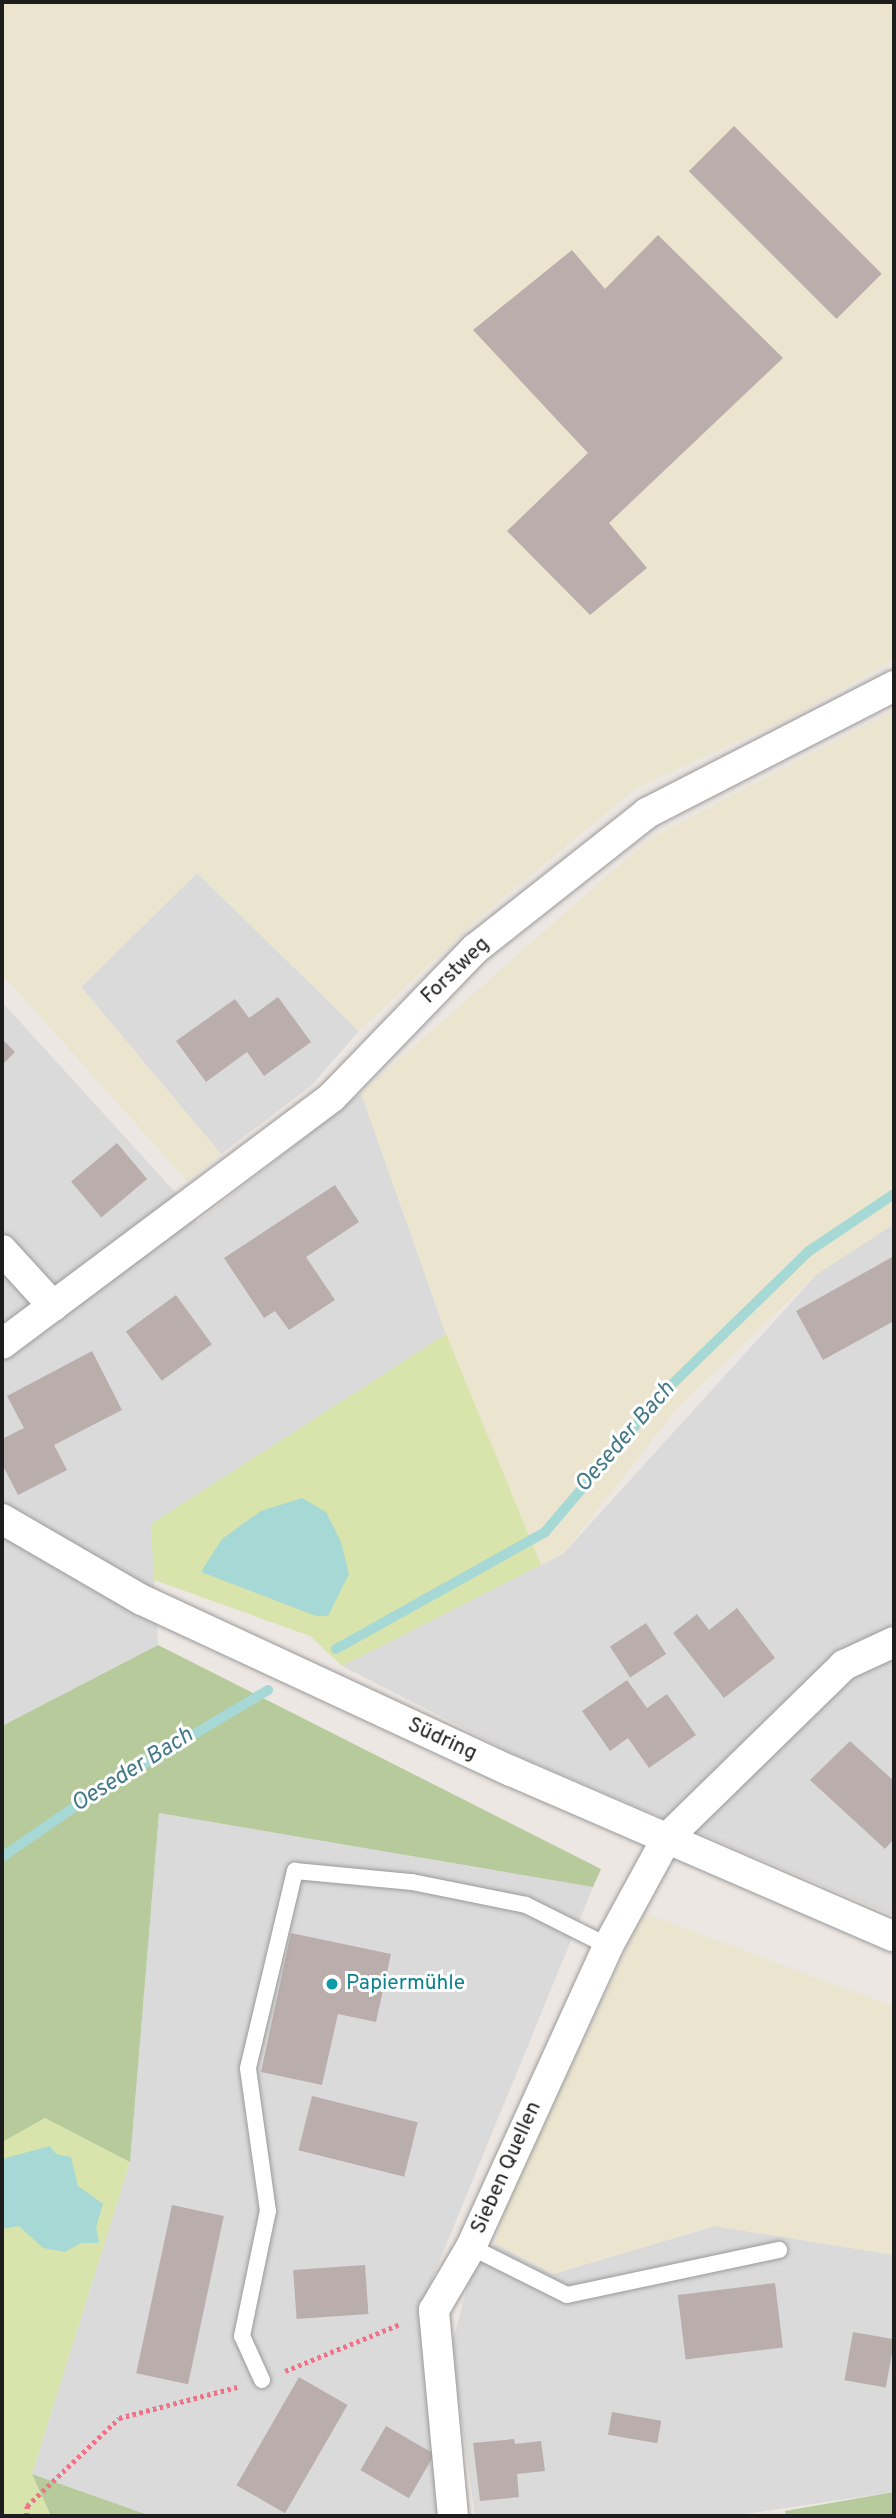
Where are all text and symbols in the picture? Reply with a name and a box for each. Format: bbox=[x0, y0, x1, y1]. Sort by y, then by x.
street label: Forstweg bbox=[417, 932, 495, 1010]
water label: Oeseder Bach bbox=[570, 1377, 682, 1499]
street label: Südring bbox=[403, 1713, 481, 1767]
water label: Oeseder Bach bbox=[67, 1723, 199, 1819]
place label: Papiermühle bbox=[346, 1971, 465, 1997]
marker: Papiermühle bbox=[324, 1976, 340, 1992]
street label: Sieben Quellen bbox=[467, 2098, 547, 2238]

